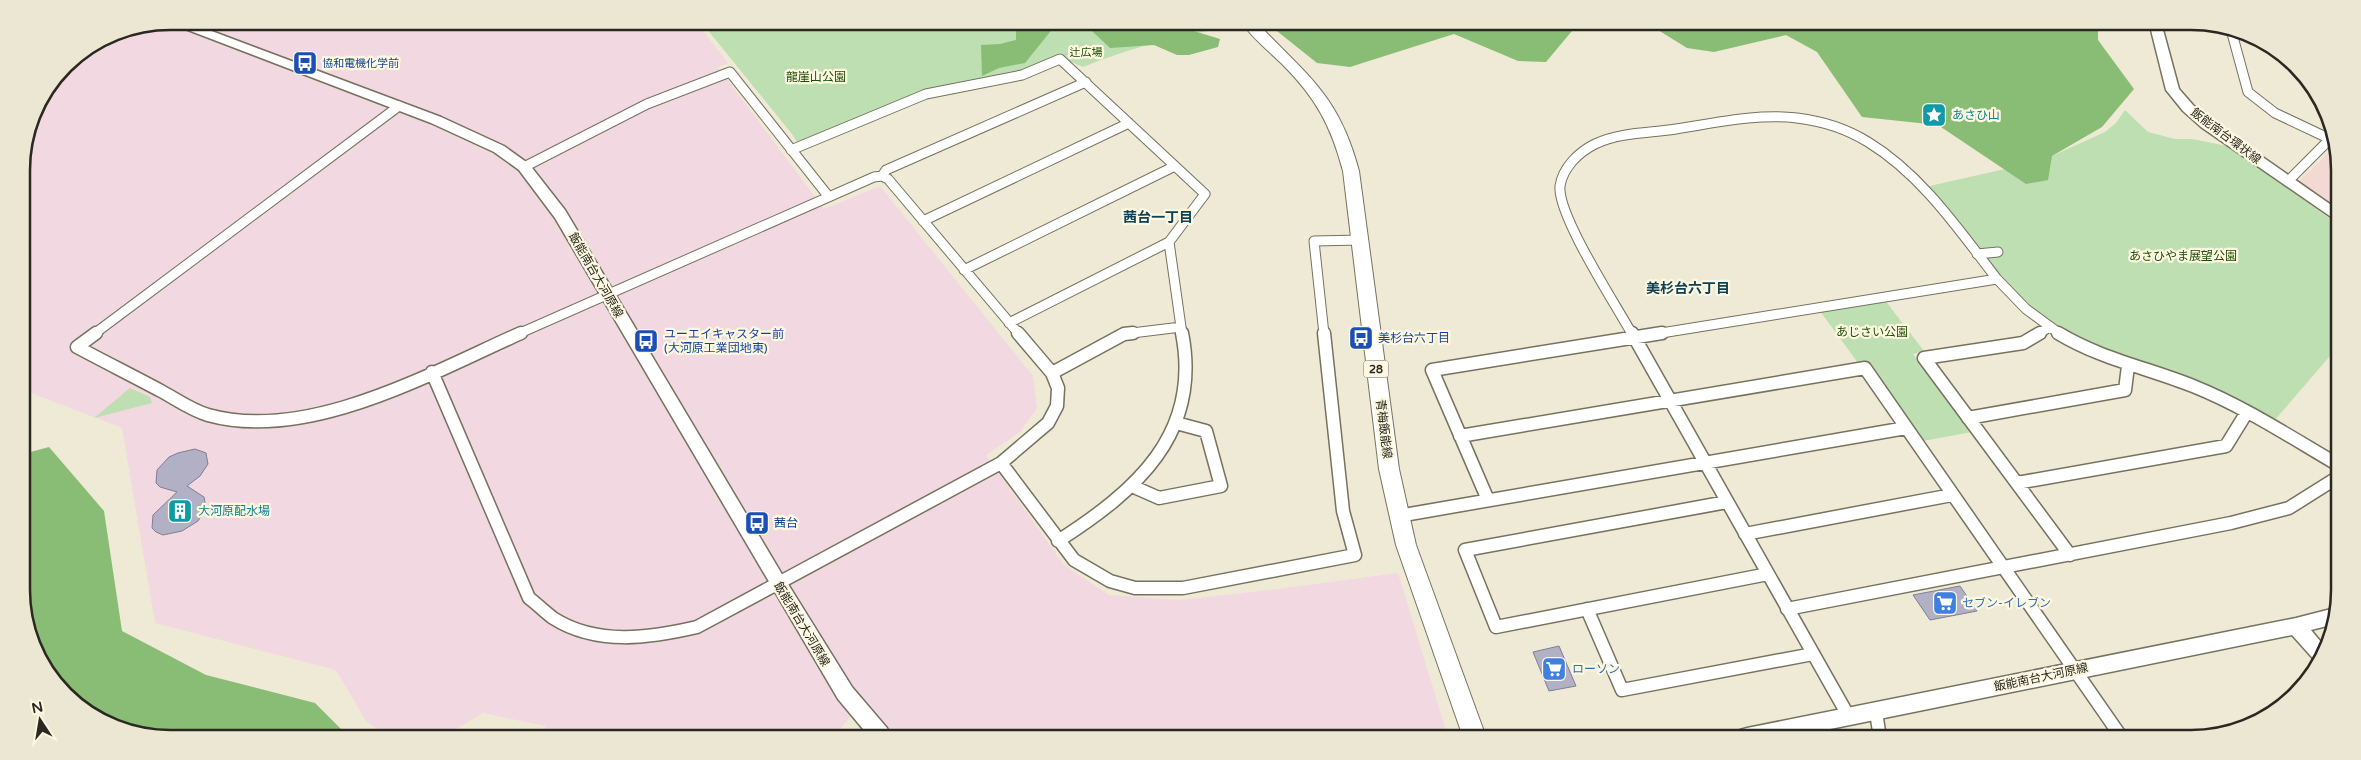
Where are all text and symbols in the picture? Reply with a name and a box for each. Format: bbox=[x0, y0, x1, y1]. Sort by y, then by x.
park label: 辻広場 bbox=[1070, 46, 1103, 59]
bus stop icon: 協和電機化学前 bbox=[292, 50, 318, 76]
place label: 協和電機化学前 bbox=[322, 57, 399, 70]
park label: 龍崖山公園 bbox=[786, 70, 846, 84]
place icon: あさひ山 bbox=[1921, 102, 1947, 128]
street label: 飯能南台環状線 bbox=[2188, 105, 2264, 167]
place label: あさひ山 bbox=[1952, 108, 2000, 122]
district label: 茜台一丁目 bbox=[1123, 209, 1193, 226]
street label: 飯能南台大河原線 bbox=[566, 230, 626, 320]
park label: あさひやま展望公園 bbox=[2129, 249, 2237, 263]
district label: 美杉台六丁目 bbox=[1646, 280, 1730, 297]
bus stop icon: 美杉台六丁目 bbox=[1348, 325, 1374, 351]
park label: あじさい公園 bbox=[1836, 325, 1908, 339]
place label: ユーエイキャスター前 (大河原工業団地東) bbox=[664, 327, 784, 355]
bus stop icon: ユーエイキャスター前 (大河原工業団地東) bbox=[633, 328, 659, 354]
place label: 美杉台六丁目 bbox=[1378, 331, 1450, 345]
road number: 28 bbox=[1364, 360, 1388, 378]
street label: 青梅飯能線 bbox=[1373, 398, 1395, 460]
building icon: 大河原配水場 bbox=[167, 498, 193, 524]
place label: 大河原配水場 bbox=[198, 504, 270, 518]
bus stop icon: 茜台 bbox=[744, 510, 770, 536]
place label: 茜台 bbox=[774, 516, 798, 530]
street label: 飯能南台大河原線 bbox=[771, 579, 833, 669]
supermarket icon: セブン-イレブン bbox=[1932, 590, 1958, 616]
place label: セブン-イレブン bbox=[1962, 596, 2051, 610]
supermarket icon: ローソン bbox=[1541, 656, 1567, 682]
street label: 飯能南台大河原線 bbox=[1993, 660, 2089, 694]
place label: ローソン bbox=[1572, 662, 1620, 676]
north arrow bbox=[15, 695, 65, 745]
text: N bbox=[30, 698, 45, 717]

